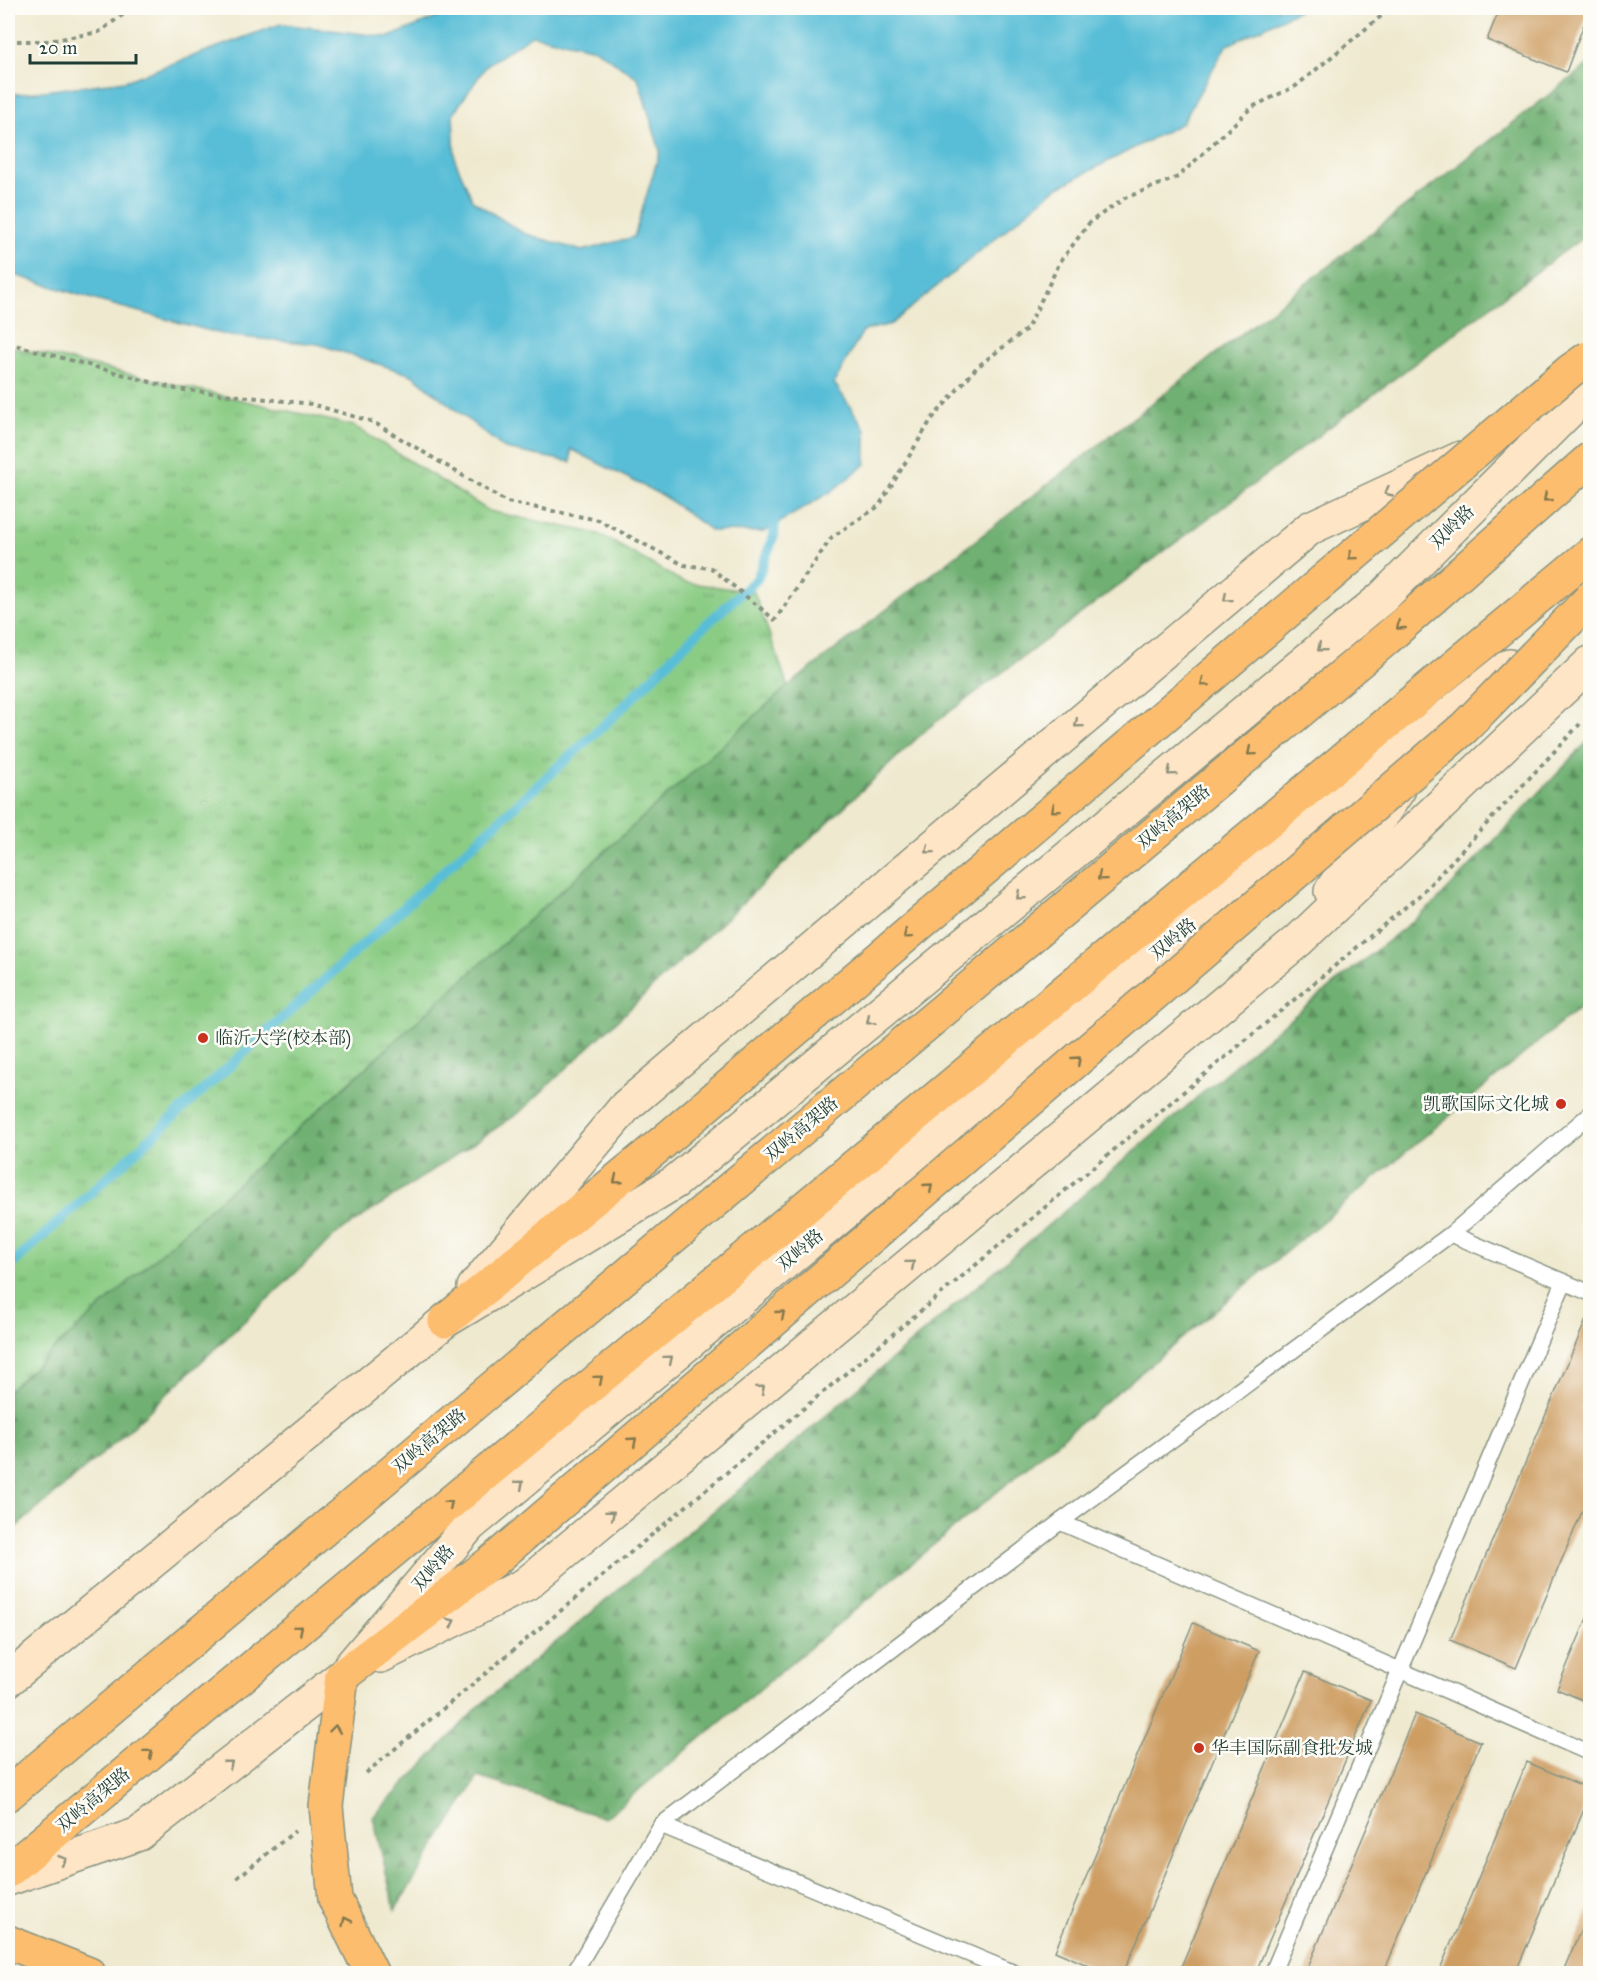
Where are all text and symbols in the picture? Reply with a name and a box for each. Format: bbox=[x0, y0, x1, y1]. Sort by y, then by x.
scale bar bbox=[30, 27, 136, 65]
text: 20 m bbox=[39, 37, 77, 59]
one-way arrow bbox=[1383, 484, 1394, 496]
one-way arrow bbox=[1543, 491, 1553, 502]
street label: 双岭路 bbox=[1425, 500, 1479, 554]
one-way arrow bbox=[1348, 549, 1359, 560]
one-way arrow bbox=[1223, 591, 1234, 602]
one-way arrow bbox=[1396, 619, 1407, 630]
one-way arrow bbox=[1317, 641, 1328, 652]
one-way arrow bbox=[1200, 675, 1211, 686]
one-way arrow bbox=[1074, 717, 1085, 728]
one-way arrow bbox=[1247, 745, 1258, 756]
one-way arrow bbox=[1167, 765, 1178, 776]
street label: 双岭高架路 bbox=[1131, 780, 1215, 854]
one-way arrow bbox=[1051, 802, 1062, 813]
one-way arrow bbox=[925, 843, 936, 854]
one-way arrow bbox=[1097, 870, 1108, 881]
one-way arrow bbox=[1016, 889, 1027, 900]
street label: 双岭路 bbox=[1145, 913, 1201, 965]
one-way arrow bbox=[903, 928, 914, 939]
one-way arrow bbox=[866, 1013, 877, 1024]
place label: 临沂大学(校本部) bbox=[215, 1027, 351, 1050]
marker: 临沂大学(校本部) bbox=[196, 1031, 210, 1045]
one-way arrow bbox=[1070, 1056, 1081, 1067]
street label: 双岭高架路 bbox=[759, 1092, 843, 1166]
place label: 凯歌国际文化城 bbox=[1423, 1093, 1549, 1115]
marker: 凯歌国际文化城 bbox=[1554, 1097, 1568, 1111]
one-way arrow bbox=[613, 1173, 624, 1184]
one-way arrow bbox=[922, 1183, 933, 1194]
street label: 双岭路 bbox=[772, 1224, 828, 1276]
one-way arrow bbox=[904, 1260, 915, 1271]
one-way arrow bbox=[774, 1310, 785, 1321]
one-way arrow bbox=[662, 1355, 673, 1366]
one-way arrow bbox=[592, 1376, 603, 1387]
one-way arrow bbox=[754, 1385, 765, 1396]
street label: 双岭高架路 bbox=[387, 1404, 471, 1478]
one-way arrow bbox=[626, 1437, 637, 1448]
one-way arrow bbox=[513, 1480, 524, 1491]
one-way arrow bbox=[442, 1500, 453, 1511]
one-way arrow bbox=[604, 1510, 615, 1521]
street label: 双岭路 bbox=[407, 1540, 459, 1596]
one-way arrow bbox=[444, 1617, 455, 1629]
one-way arrow bbox=[292, 1625, 303, 1636]
one-way arrow bbox=[328, 1725, 341, 1734]
place label: 华丰国际副食批发城 bbox=[1211, 1737, 1373, 1759]
marker: 华丰国际副食批发城 bbox=[1192, 1741, 1206, 1755]
one-way arrow bbox=[142, 1750, 153, 1761]
one-way arrow bbox=[223, 1760, 234, 1771]
street label: 双岭高架路 bbox=[51, 1763, 135, 1837]
one-way arrow bbox=[57, 1855, 68, 1867]
one-way arrow bbox=[342, 1917, 353, 1927]

